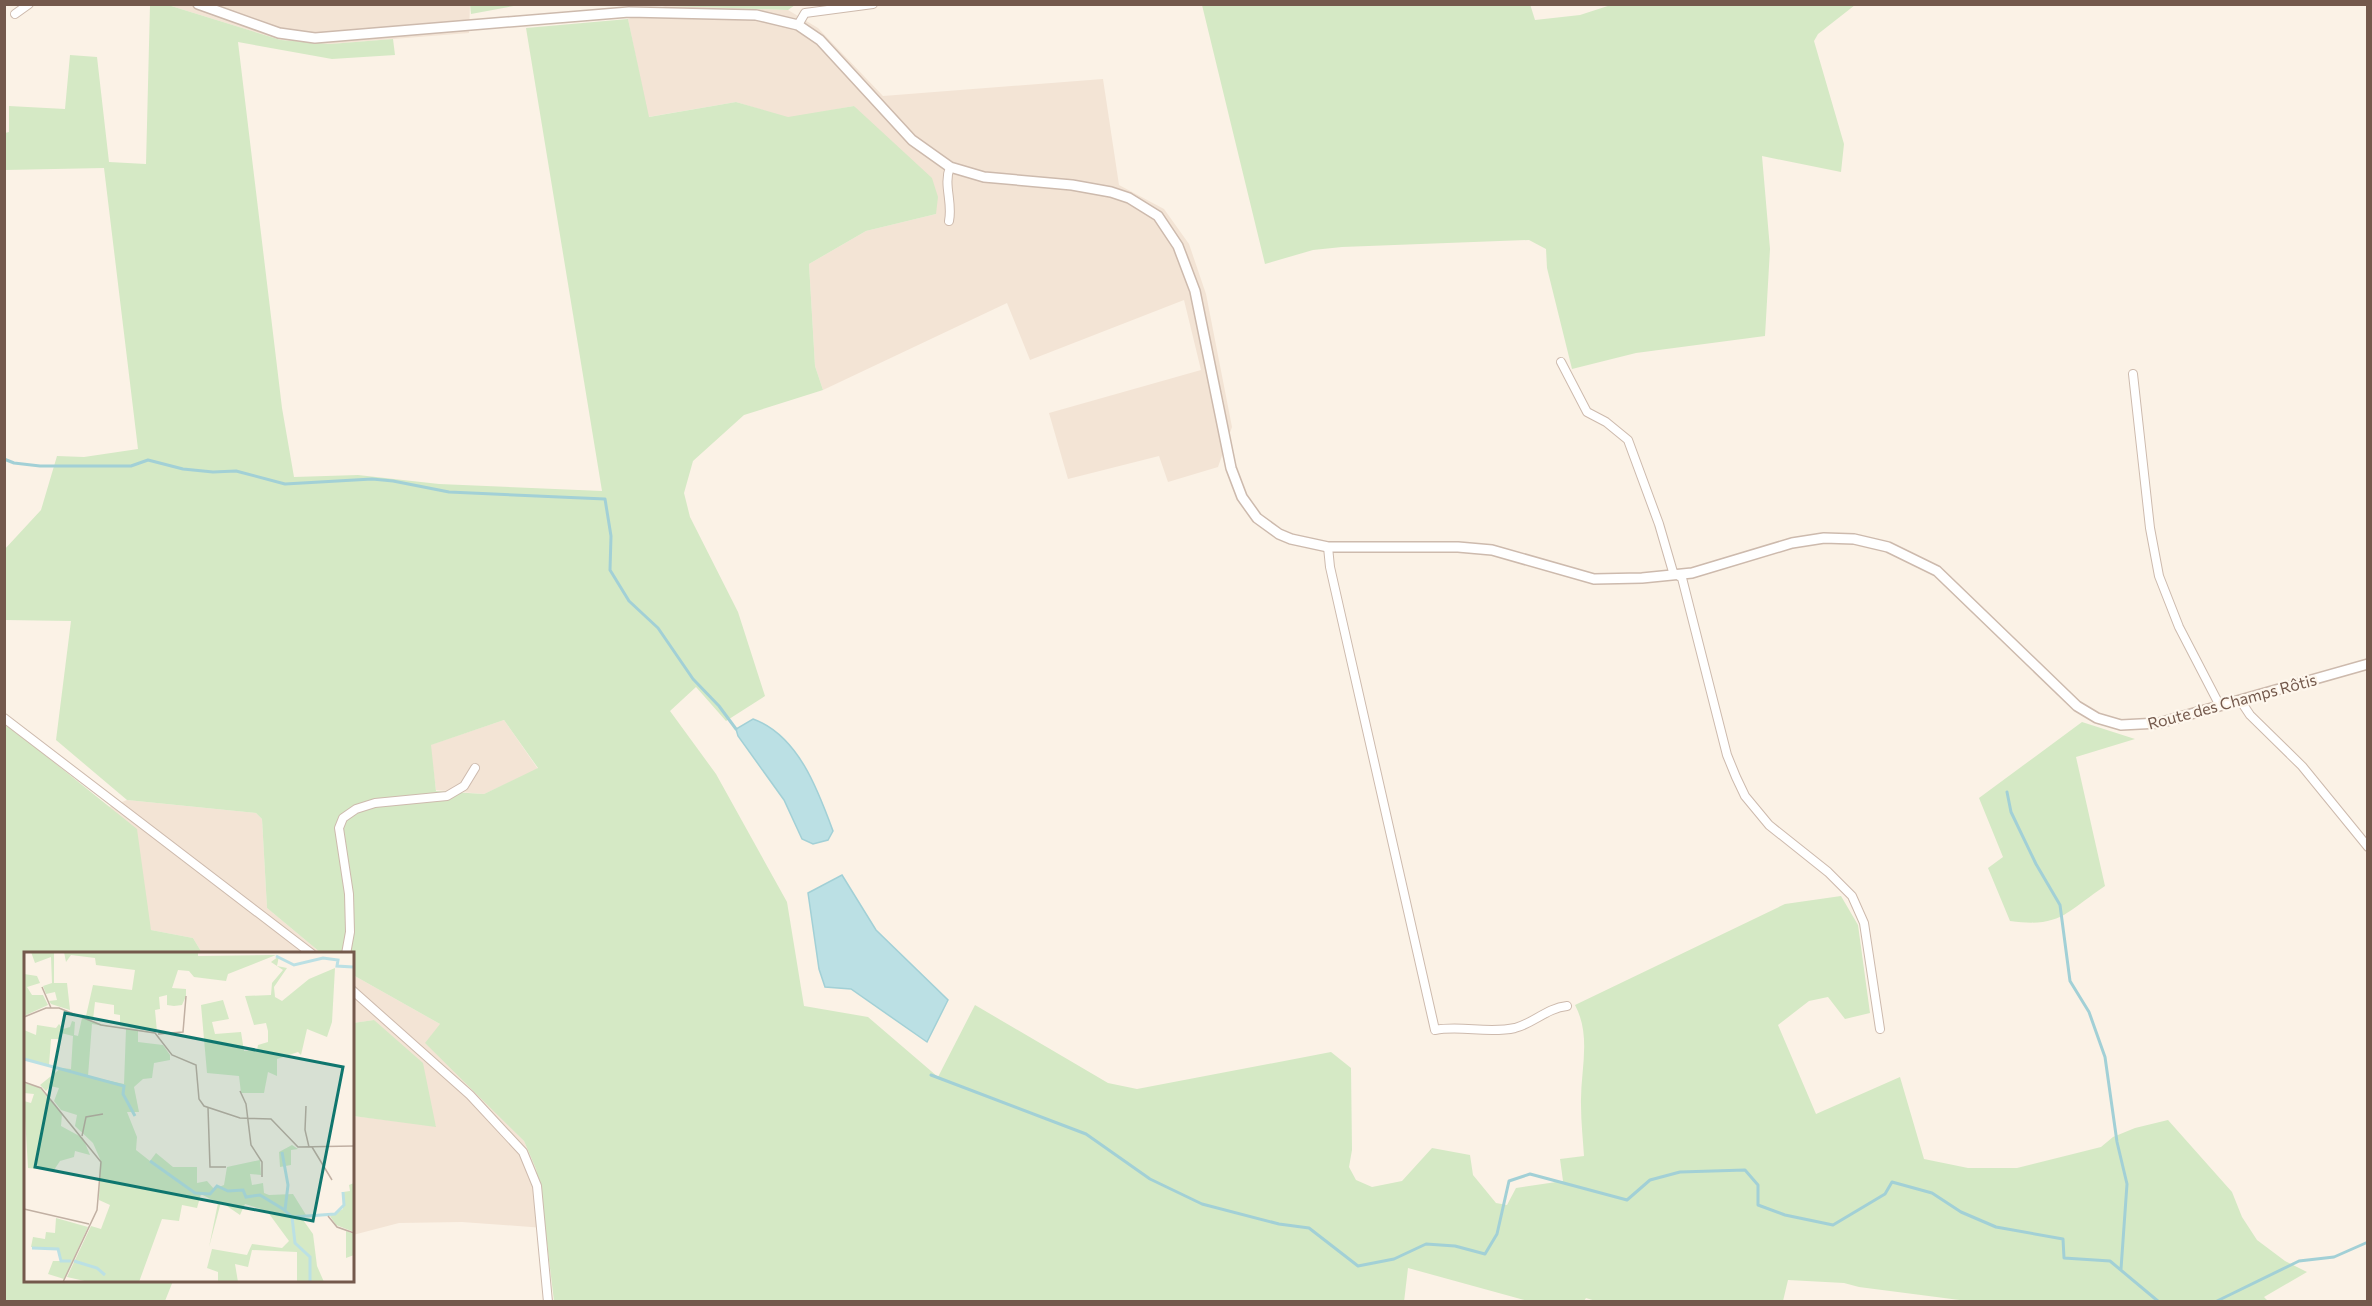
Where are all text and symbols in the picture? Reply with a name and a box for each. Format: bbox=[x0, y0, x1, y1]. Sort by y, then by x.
street label: Route des Champs Rôtis bbox=[2145, 669, 2319, 733]
inset map bbox=[24, 952, 354, 1282]

